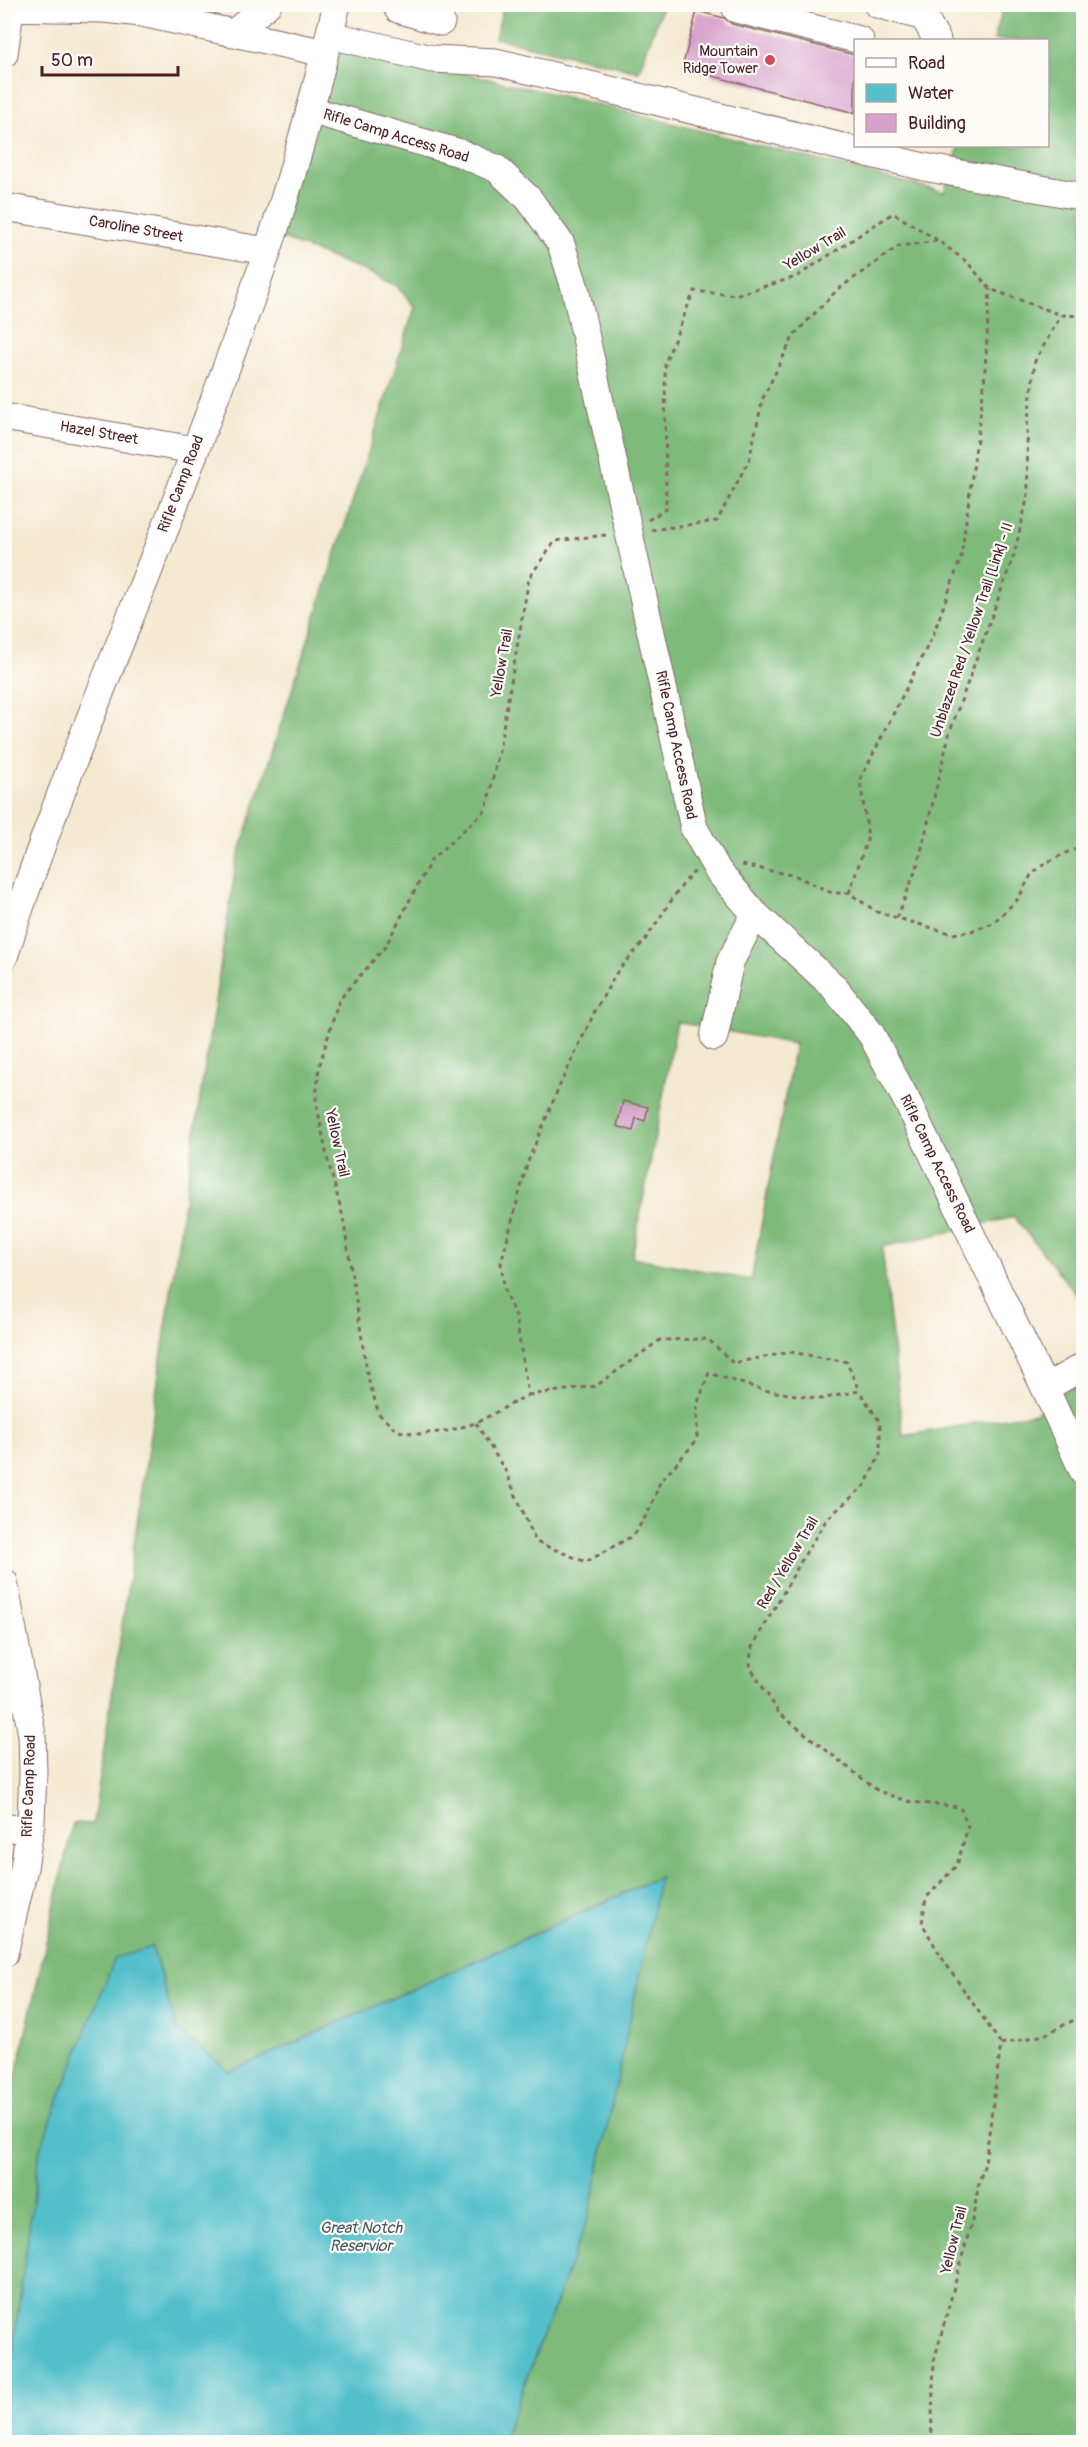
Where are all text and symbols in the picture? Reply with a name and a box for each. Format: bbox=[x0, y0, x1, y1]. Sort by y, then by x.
scale bar bbox=[42, 39, 178, 77]
legend bbox=[854, 39, 1049, 147]
place label: Mountain Ridge Tower bbox=[683, 42, 759, 78]
text: 50 m bbox=[51, 49, 93, 72]
text: Road bbox=[908, 52, 945, 75]
marker: Mountain Ridge Tower bbox=[763, 53, 777, 67]
text: Water bbox=[908, 82, 954, 105]
street label: Rifle Camp Access Road bbox=[321, 105, 471, 167]
text: Building bbox=[908, 112, 966, 135]
street label: Caroline Street bbox=[87, 211, 185, 247]
street label: Yellow Trail bbox=[780, 223, 850, 276]
street label: Hazel Street bbox=[58, 417, 141, 449]
street label: Rifle Camp Road bbox=[154, 433, 208, 535]
street label: Unblazed Red / Yellow Trail [Link] - II bbox=[926, 520, 1018, 740]
street label: Yellow Trail bbox=[486, 627, 517, 700]
street label: Rifle Camp Access Road bbox=[651, 669, 701, 821]
street label: Rifle Camp Access Road bbox=[895, 1092, 979, 1236]
street label: Yellow Trail bbox=[320, 1106, 354, 1179]
street label: Red / Yellow Trail bbox=[753, 1513, 823, 1613]
street label: Rifle Camp Road bbox=[18, 1734, 40, 1838]
street label: Yellow Trail bbox=[936, 2204, 972, 2277]
water label: Great Notch Reservior bbox=[320, 2218, 404, 2256]

